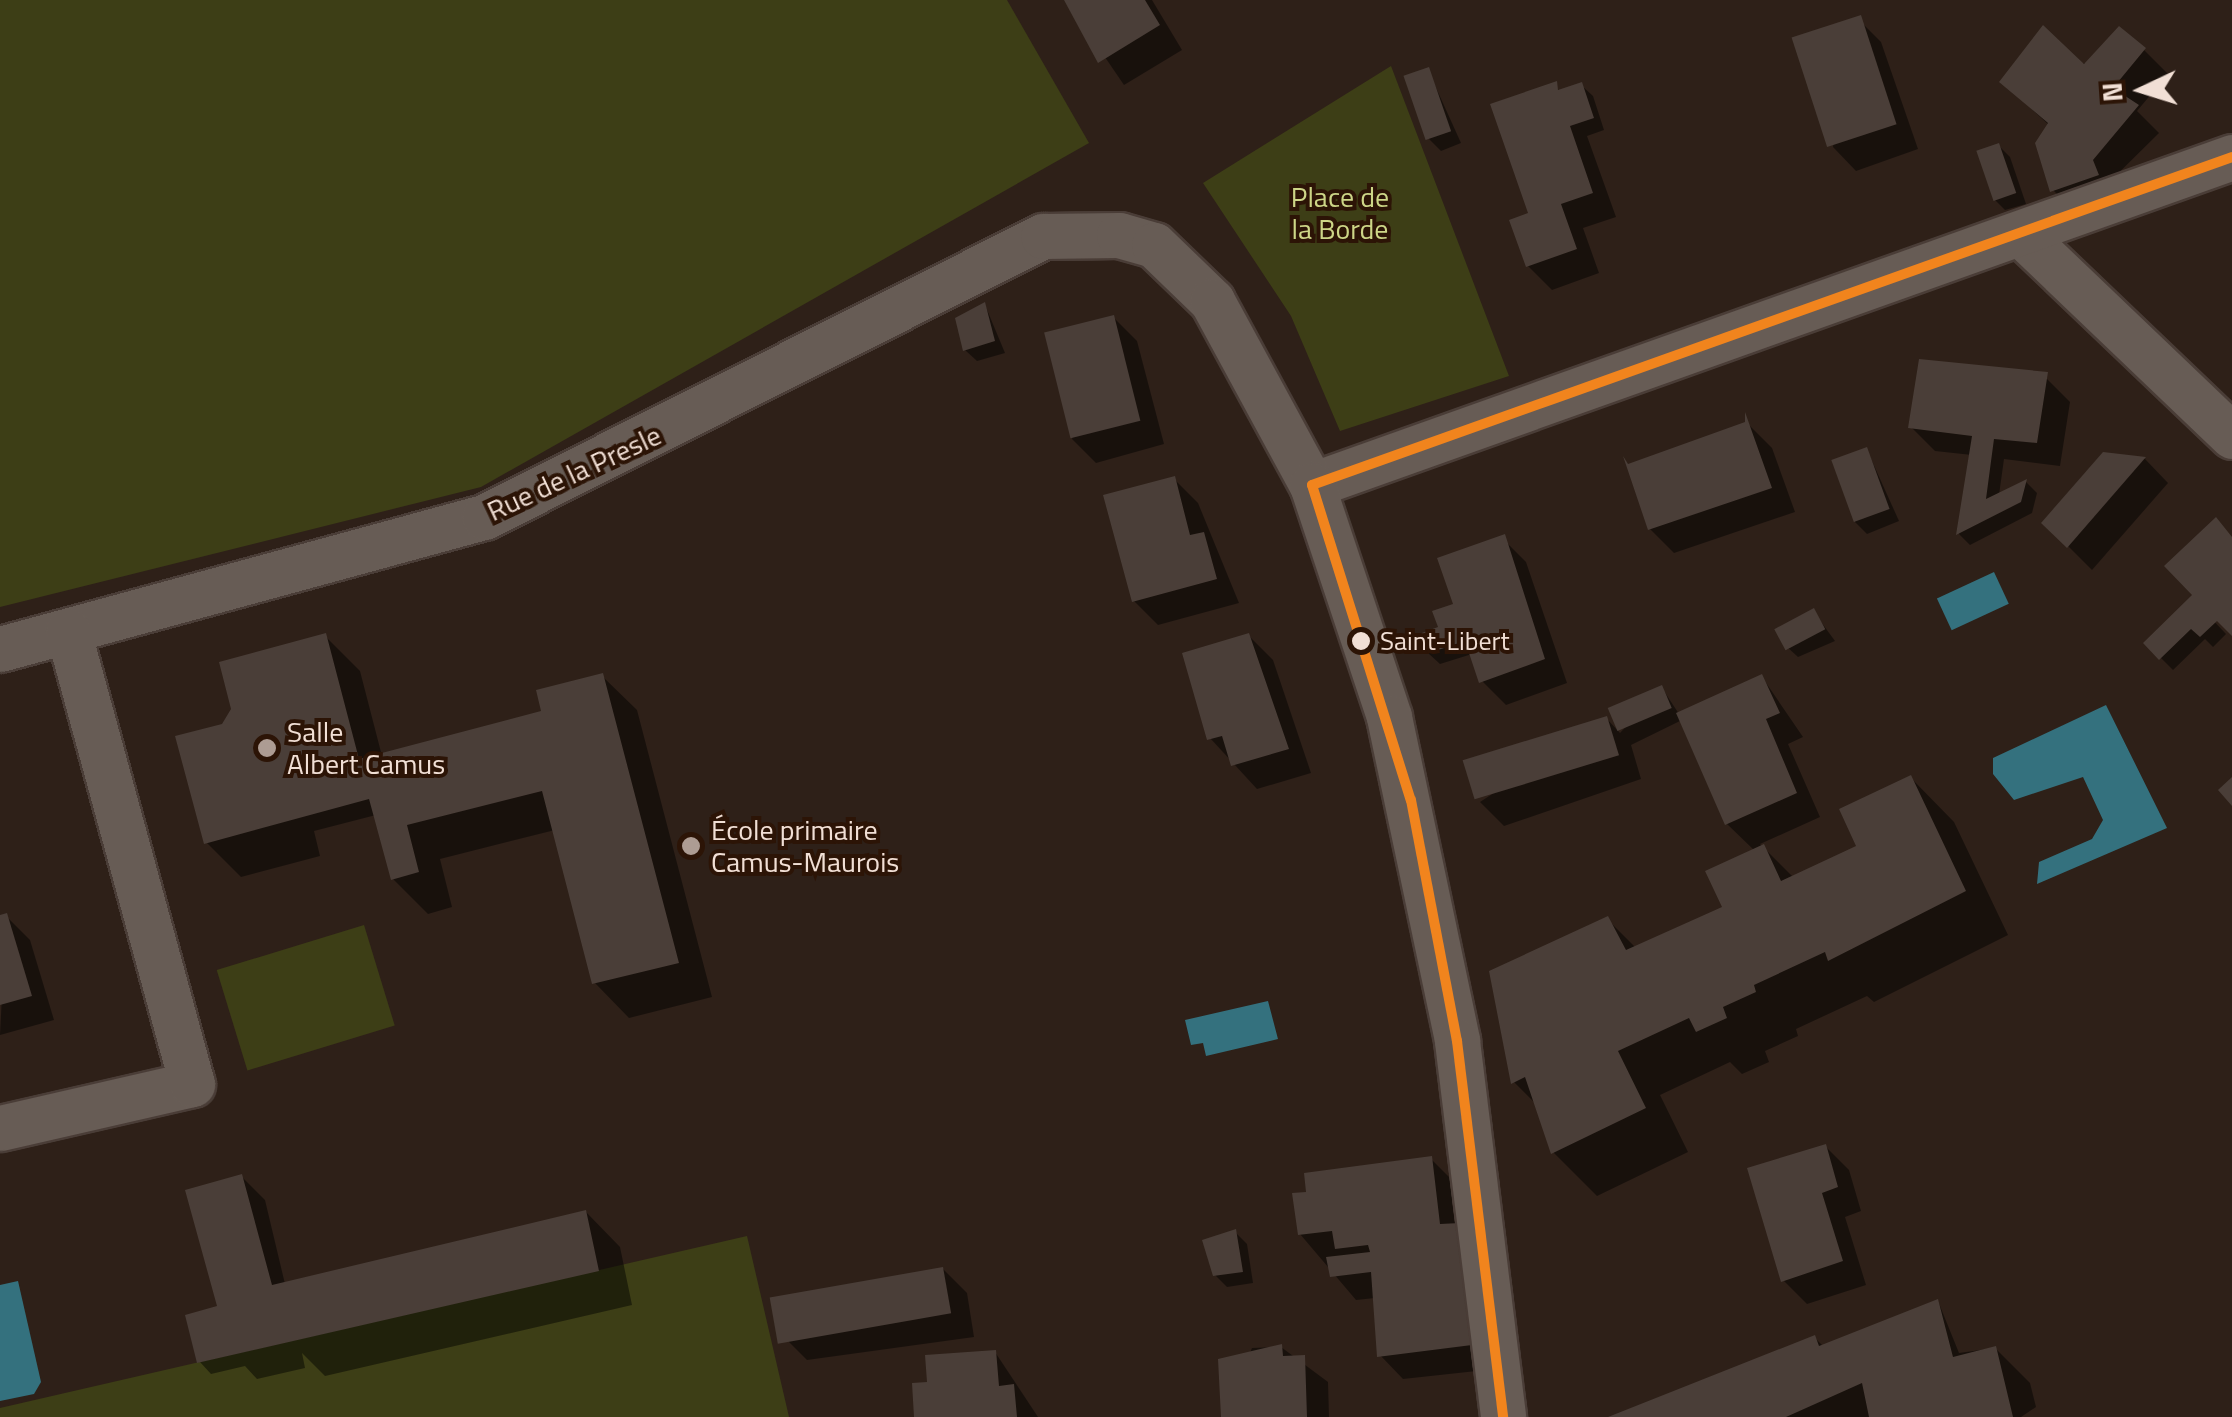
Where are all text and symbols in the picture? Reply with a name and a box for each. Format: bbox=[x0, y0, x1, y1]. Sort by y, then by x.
north arrow bbox=[2092, 40, 2192, 140]
text: N bbox=[2089, 81, 2134, 103]
park label: Place de la Borde bbox=[1291, 180, 1389, 246]
street label: Rue de la Presle bbox=[482, 418, 666, 528]
place label: Saint-Libert bbox=[1380, 625, 1510, 657]
marker: Saint-Libert bbox=[1351, 631, 1371, 651]
place label: Salle Albert Camus bbox=[287, 715, 445, 781]
marker: Salle Albert Camus bbox=[256, 737, 278, 759]
place label: École primaire Camus-Maurois bbox=[711, 813, 899, 879]
marker: École primaire Camus-Maurois bbox=[680, 835, 702, 857]

